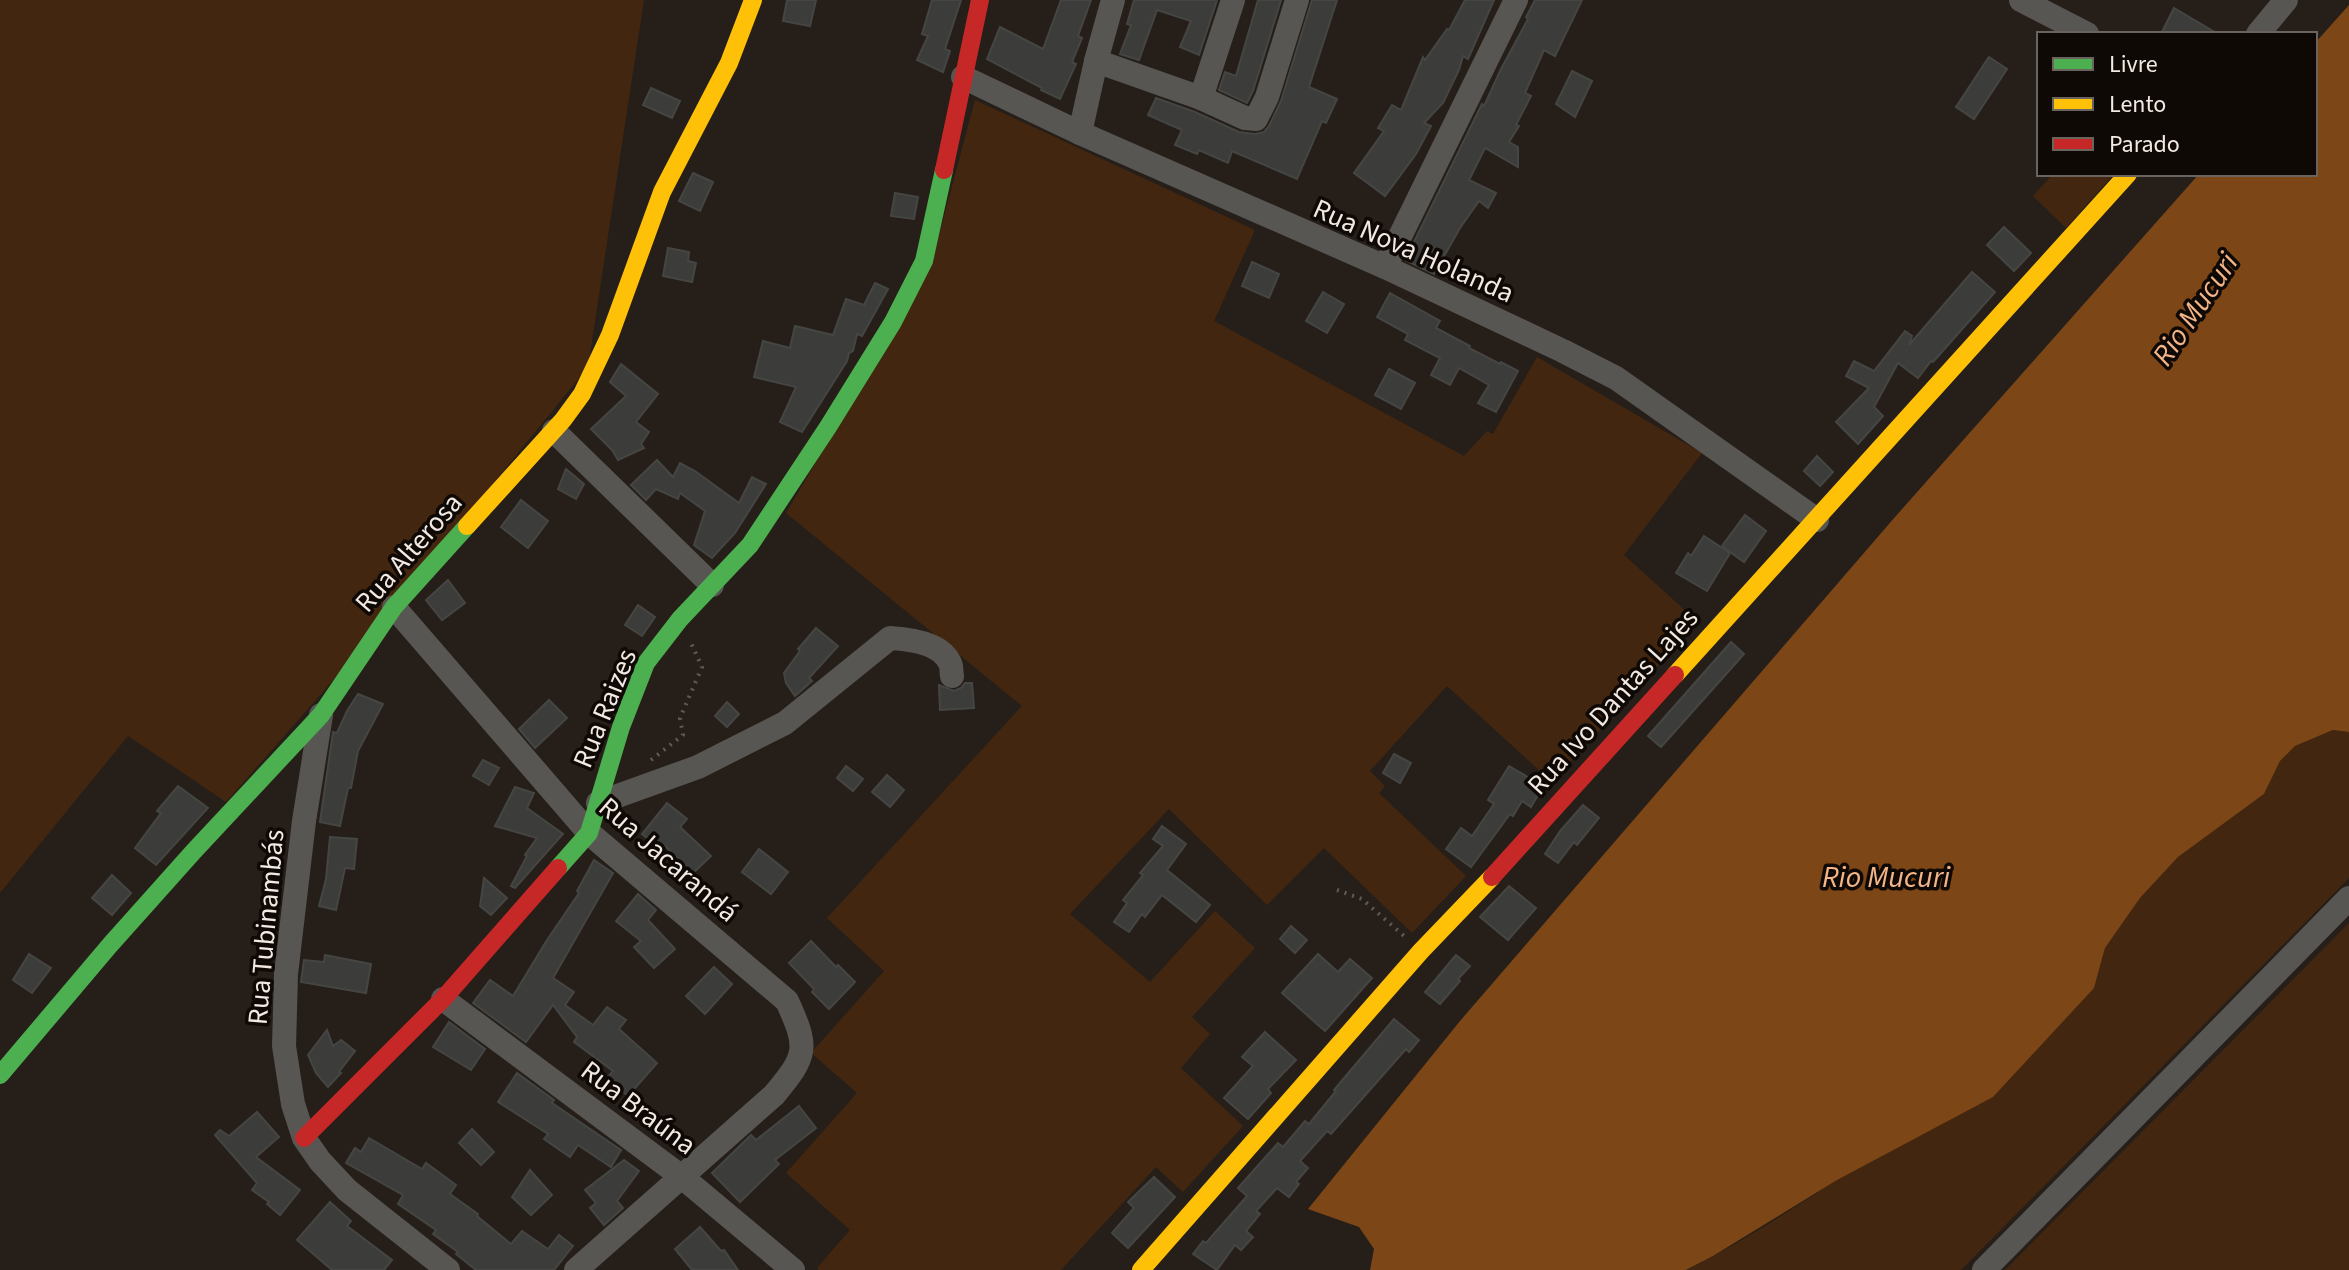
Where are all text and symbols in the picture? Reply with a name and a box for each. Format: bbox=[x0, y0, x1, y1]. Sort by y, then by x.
legend bbox=[2037, 32, 2317, 176]
text: Livre bbox=[2109, 47, 2158, 82]
text: Lento bbox=[2109, 87, 2166, 122]
text: Parado bbox=[2109, 127, 2180, 162]
street label: Rua Nova Holanda bbox=[1307, 189, 1520, 313]
water label: Rio Mucuri bbox=[2142, 243, 2250, 374]
street label: Rua Alterosa bbox=[346, 484, 472, 621]
street label: Rua Ivo Dantas Lajes bbox=[1518, 599, 1708, 804]
street label: Rua Raizes bbox=[563, 643, 647, 774]
street label: Rua Jacarandá bbox=[590, 788, 747, 932]
street label: Rua Tubinambás bbox=[238, 828, 294, 1026]
water label: Rio Mucuri bbox=[1822, 856, 1951, 899]
street label: Rua Braúna bbox=[572, 1051, 704, 1164]

